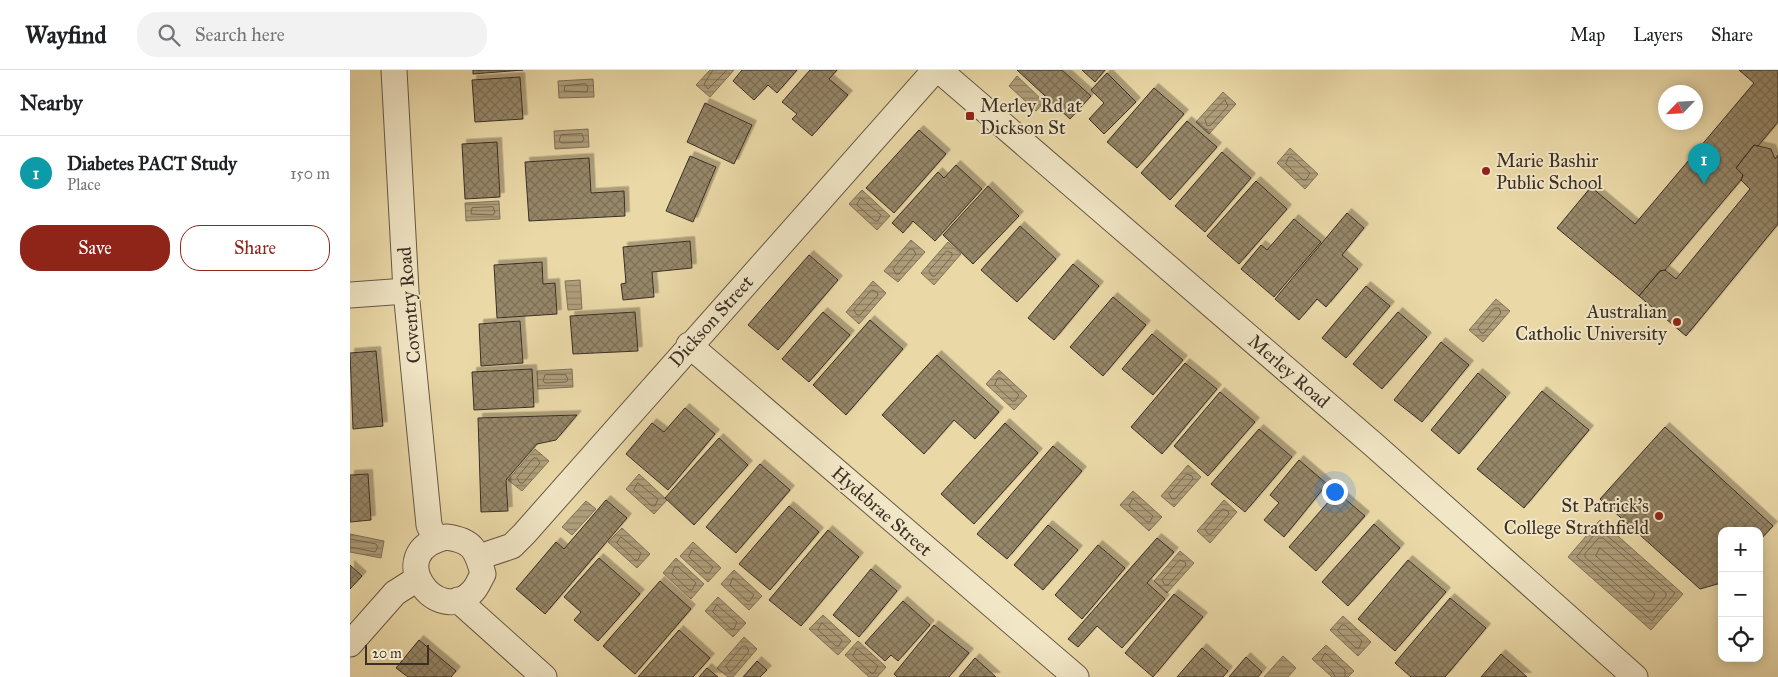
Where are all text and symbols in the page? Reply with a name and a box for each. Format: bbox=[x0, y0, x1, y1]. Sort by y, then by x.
search box bbox=[137, 12, 487, 57]
text: Wayfind bbox=[25, 20, 107, 50]
icon: search bbox=[155, 21, 183, 49]
text: Search here bbox=[195, 23, 285, 46]
text: Map bbox=[1570, 24, 1605, 46]
text: Layers bbox=[1633, 24, 1683, 46]
text: Share bbox=[1711, 24, 1753, 46]
north arrow bbox=[1658, 85, 1703, 130]
text: Nearby bbox=[20, 90, 83, 116]
place label: Merley Rd at Dickson St bbox=[980, 94, 1082, 139]
marker: Merley Rd at Dickson St bbox=[964, 110, 976, 122]
pin: 1 bbox=[1688, 143, 1720, 184]
place label: Marie Bashir Public School bbox=[1496, 149, 1603, 194]
text: Diabetes PACT Study bbox=[67, 152, 237, 175]
text: 1 bbox=[33, 164, 39, 183]
text: 150 m bbox=[290, 164, 330, 183]
marker: Marie Bashir Public School bbox=[1480, 165, 1492, 177]
text: Place bbox=[67, 175, 101, 194]
button: Save bbox=[20, 225, 170, 271]
button: Share bbox=[180, 225, 330, 271]
street label: Coventry Road bbox=[392, 245, 426, 364]
street label: Dickson Street bbox=[664, 270, 758, 372]
place label: Australian Catholic University bbox=[1515, 300, 1668, 345]
marker: Australian Catholic University bbox=[1671, 316, 1683, 328]
street label: Merley Road bbox=[1243, 329, 1335, 413]
street label: Hydebrae Street bbox=[827, 461, 937, 561]
your location bbox=[1322, 479, 1348, 505]
place label: St Patrick's College Strathfield bbox=[1504, 494, 1649, 540]
marker: St Patrick's College Strathfield bbox=[1653, 510, 1665, 522]
map controls bbox=[1718, 527, 1763, 662]
button: + bbox=[1718, 527, 1763, 572]
button: − bbox=[1718, 572, 1763, 617]
button: locate bbox=[1718, 617, 1763, 662]
scale bar bbox=[365, 642, 429, 665]
text: 20 m bbox=[372, 645, 402, 662]

